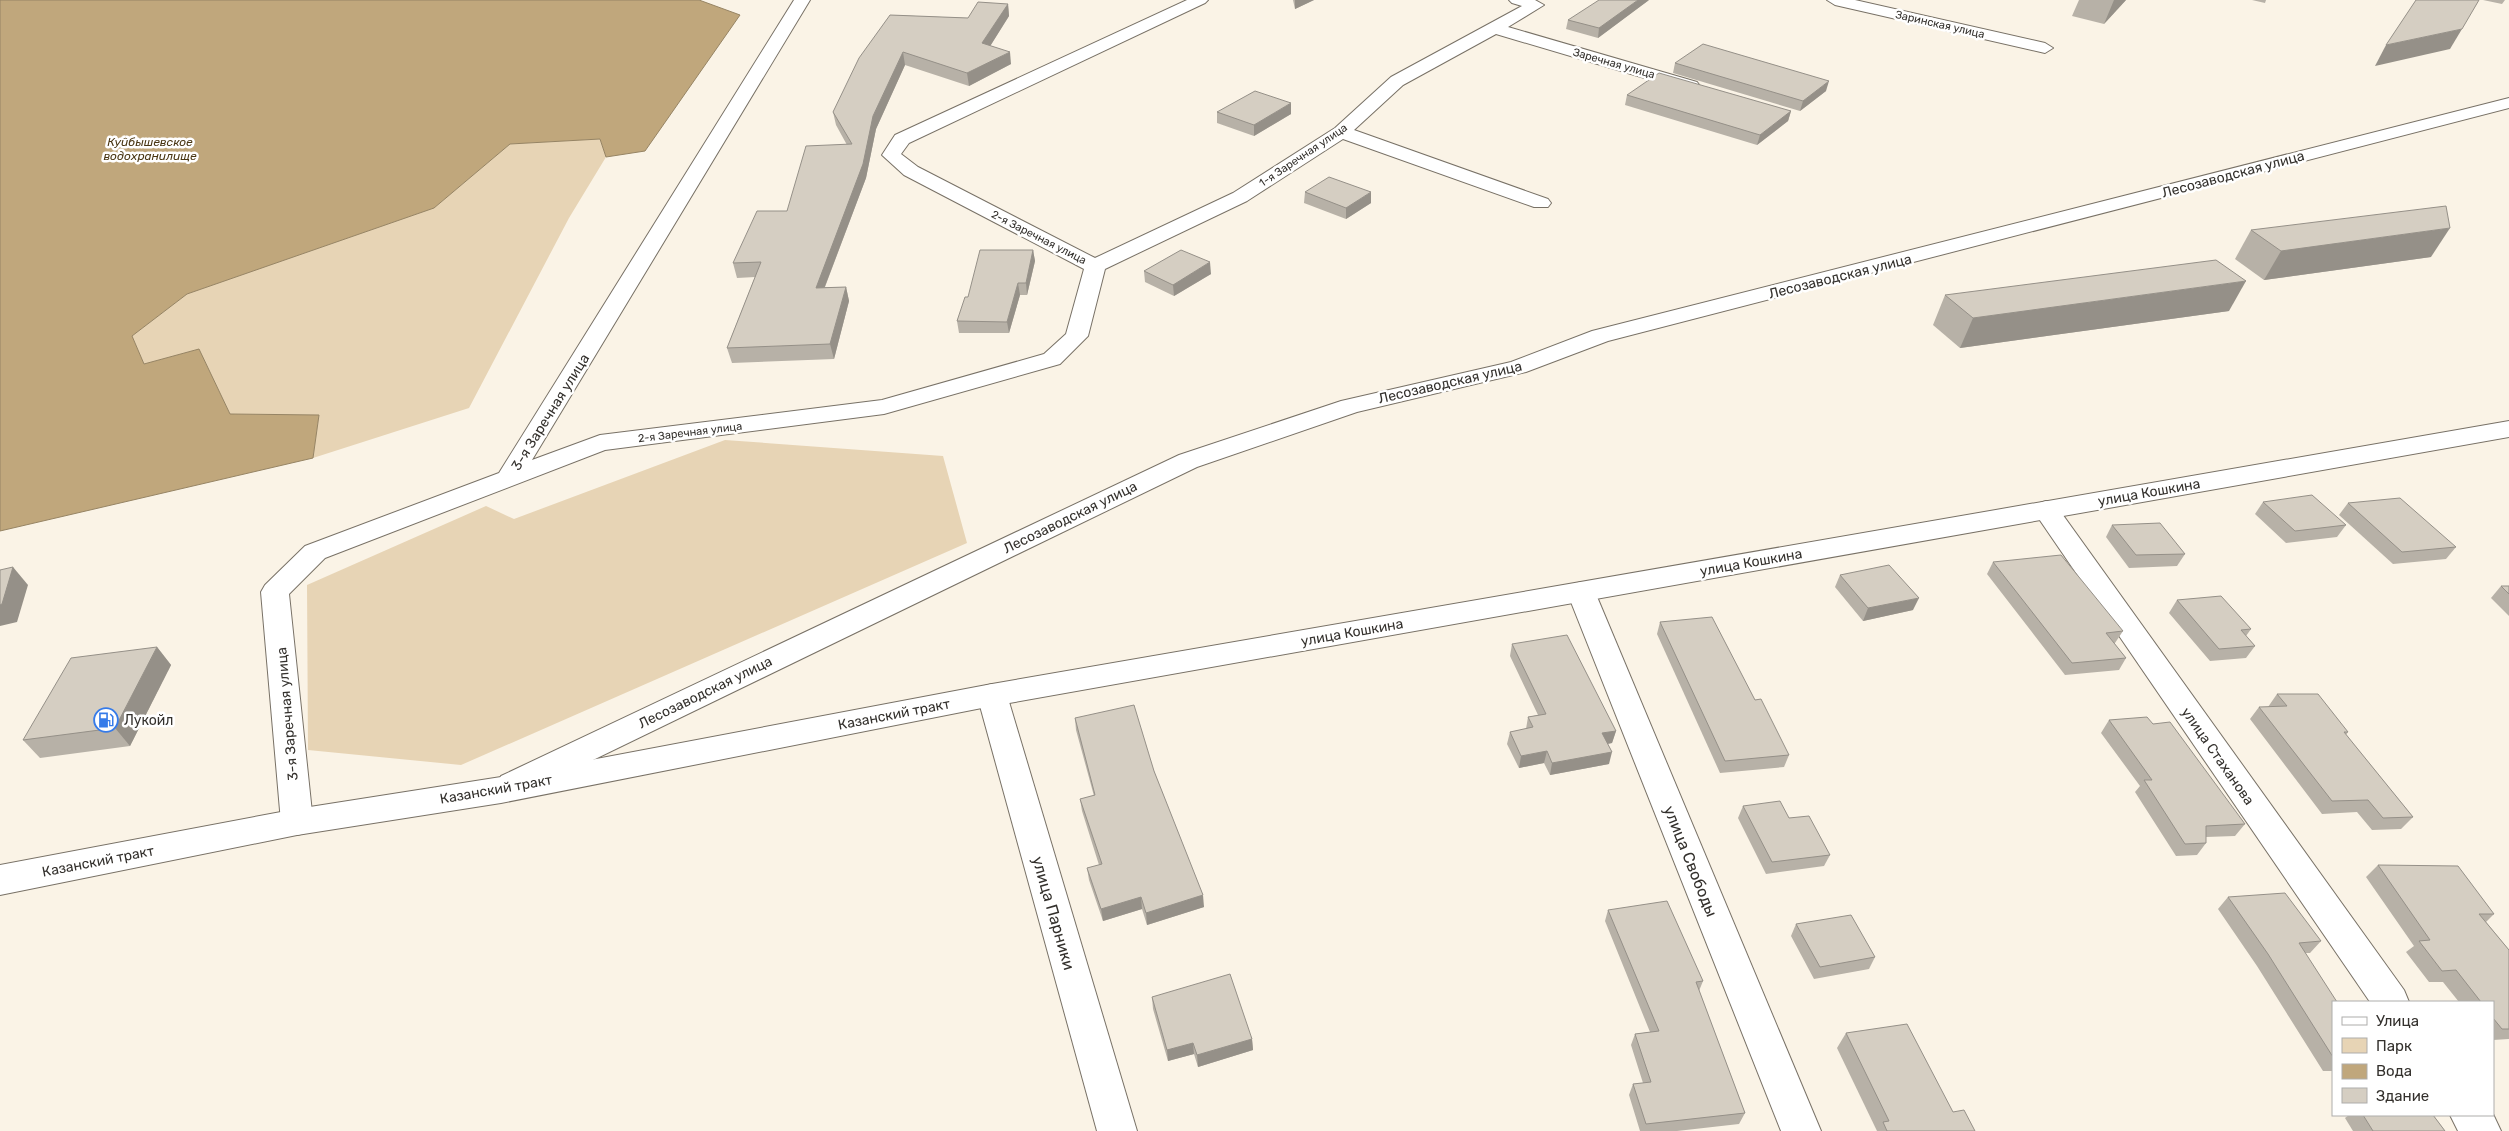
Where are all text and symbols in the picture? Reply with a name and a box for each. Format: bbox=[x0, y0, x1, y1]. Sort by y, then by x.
street label: Заринская улица bbox=[1894, 8, 1986, 41]
street label: Заречная улица bbox=[1571, 46, 1656, 81]
street label: 1-я Заречная улица bbox=[1257, 121, 1350, 190]
water label: Куйбышевское водохранилище bbox=[103, 135, 197, 163]
street label: Лесозаводская улица bbox=[2160, 147, 2306, 202]
street label: 2-я Заречная улица bbox=[989, 208, 1088, 267]
street label: Лесозаводская улица bbox=[1767, 250, 1913, 303]
street label: 3-я Заречная улица bbox=[508, 351, 593, 474]
street label: Лесозаводская улица bbox=[1377, 358, 1524, 407]
street label: 2-я Заречная улица bbox=[637, 420, 743, 445]
street label: улица Кошкина bbox=[2097, 475, 2202, 510]
street label: Лесозаводская улица bbox=[1000, 478, 1140, 557]
street label: улица Кошкина bbox=[1699, 545, 1804, 580]
street label: улица Кошкина bbox=[1300, 615, 1405, 650]
street label: 3-я Заречная улица bbox=[273, 646, 302, 782]
street label: Лесозаводская улица bbox=[635, 653, 775, 732]
street label: Казанский тракт bbox=[837, 695, 952, 734]
street label: улица Стаханова bbox=[2178, 704, 2258, 808]
fuel station icon: Лукойл bbox=[93, 707, 119, 733]
place label: Лукойл bbox=[124, 712, 173, 729]
street label: Казанский тракт bbox=[439, 771, 554, 808]
street label: улица Свободы bbox=[1660, 803, 1721, 920]
street label: Казанский тракт bbox=[41, 842, 156, 881]
street label: улица Парники bbox=[1028, 854, 1079, 972]
legend bbox=[2332, 1001, 2494, 1116]
text: Улица bbox=[2376, 1012, 2419, 1030]
text: Парк bbox=[2376, 1037, 2412, 1055]
text: Вода bbox=[2376, 1062, 2412, 1080]
text: Здание bbox=[2376, 1087, 2429, 1105]

